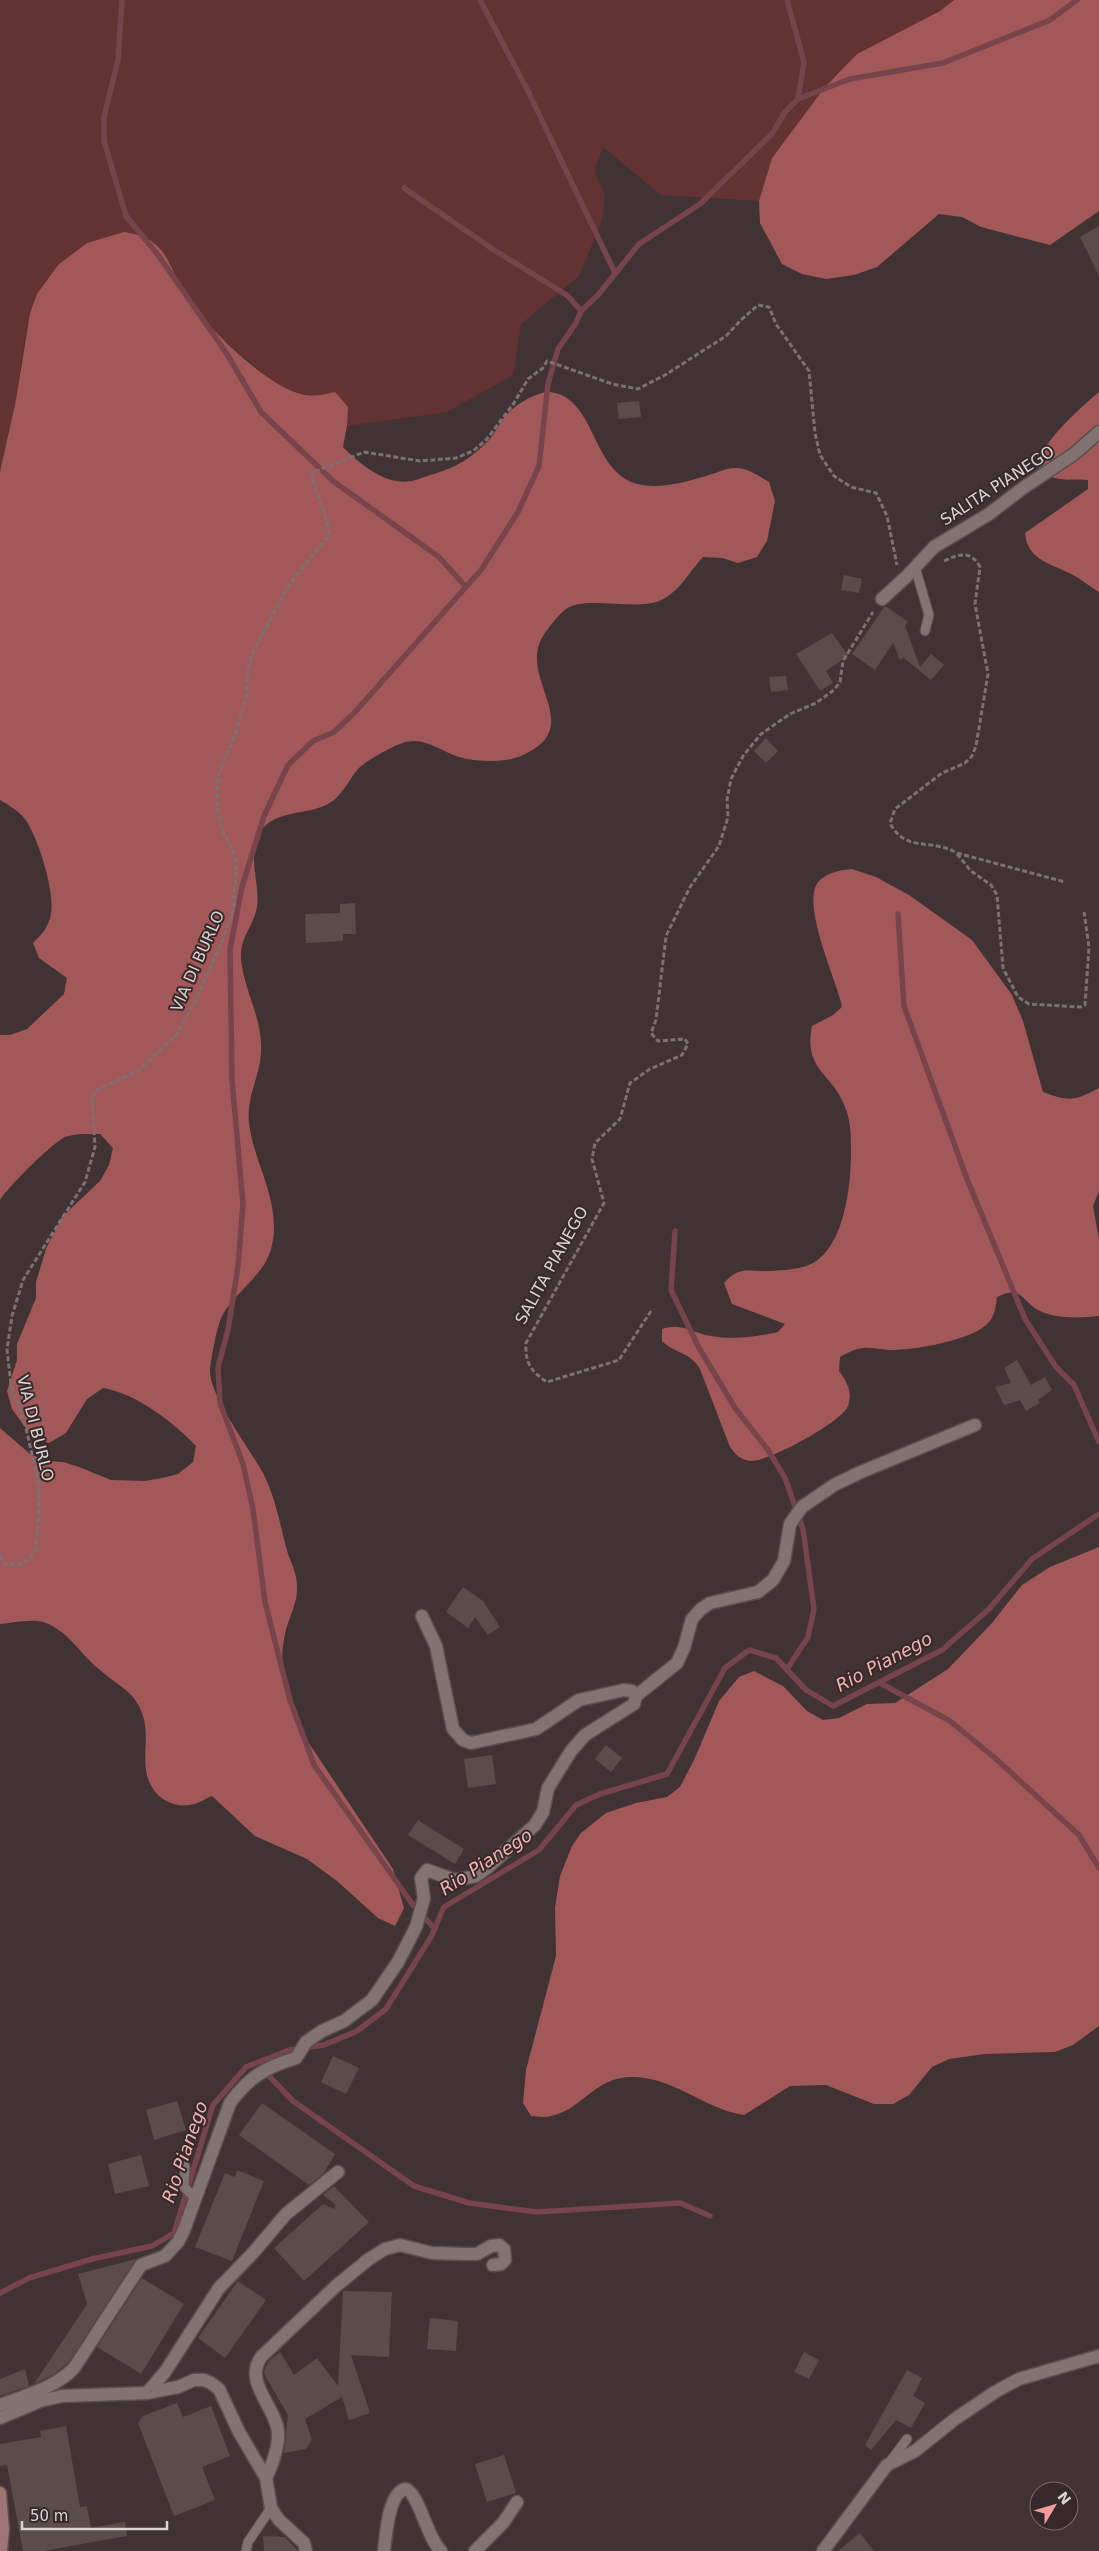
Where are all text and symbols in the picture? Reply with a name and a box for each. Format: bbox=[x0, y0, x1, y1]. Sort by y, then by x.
street label: SALITA PIANEGO bbox=[937, 442, 1058, 529]
street label: VIA DI BURLO bbox=[167, 908, 228, 1015]
street label: SALITA PIANEGO bbox=[511, 1203, 592, 1328]
street label: VIA DI BURLO bbox=[13, 1373, 58, 1483]
water label: Rio Pianego bbox=[832, 1627, 936, 1696]
water label: Rio Pianego bbox=[436, 1824, 536, 1899]
water label: Rio Pianego bbox=[157, 2098, 212, 2205]
north arrow bbox=[1029, 2481, 1079, 2531]
text: N bbox=[1054, 2488, 1074, 2508]
scale bar bbox=[22, 2498, 168, 2530]
text: 50 m bbox=[30, 2507, 68, 2525]

